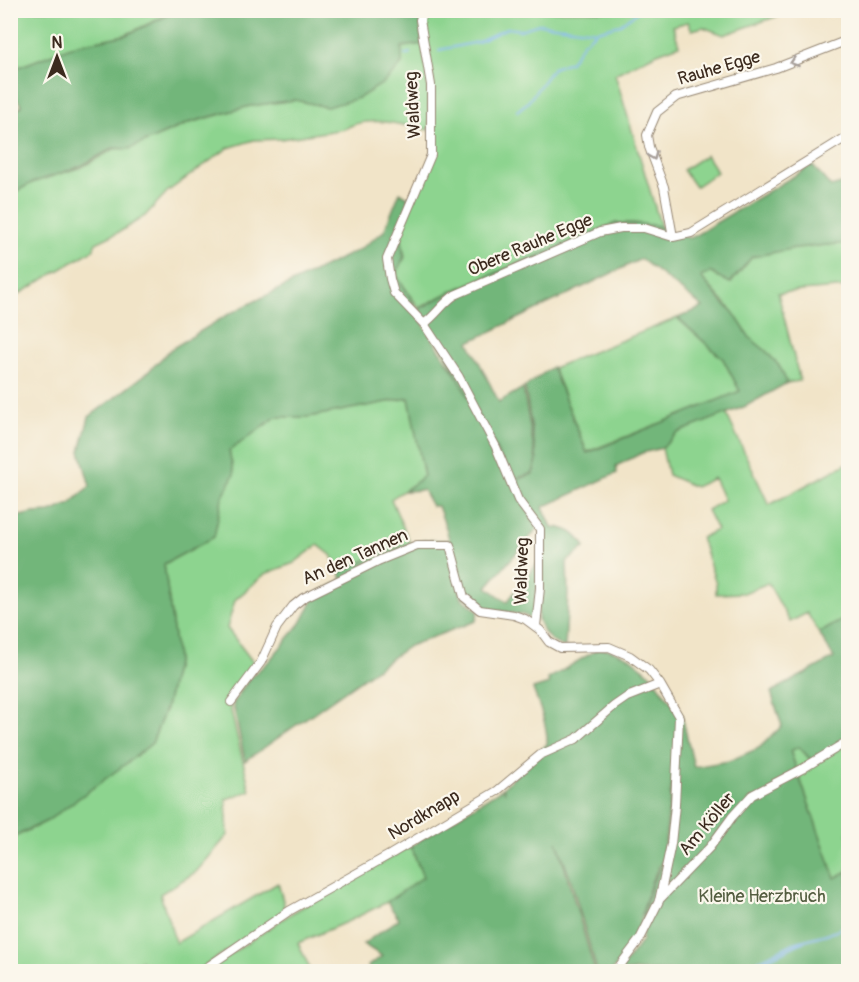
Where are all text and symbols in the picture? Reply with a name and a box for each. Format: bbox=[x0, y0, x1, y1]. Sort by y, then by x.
north arrow bbox=[27, 27, 87, 87]
text: N bbox=[52, 33, 63, 53]
street label: Rauhe Egge bbox=[675, 45, 763, 91]
one-way arrow bbox=[789, 54, 800, 67]
street label: Waldweg bbox=[400, 71, 426, 139]
one-way arrow bbox=[646, 150, 658, 161]
street label: Obere Rauhe Egge bbox=[464, 208, 596, 282]
street label: An den Tannen bbox=[299, 523, 411, 591]
street label: Waldweg bbox=[509, 537, 535, 605]
street label: Nordknapp bbox=[384, 785, 464, 845]
street label: Am Köller bbox=[674, 787, 741, 860]
park label: Kleine Herzbruch bbox=[698, 885, 826, 908]

